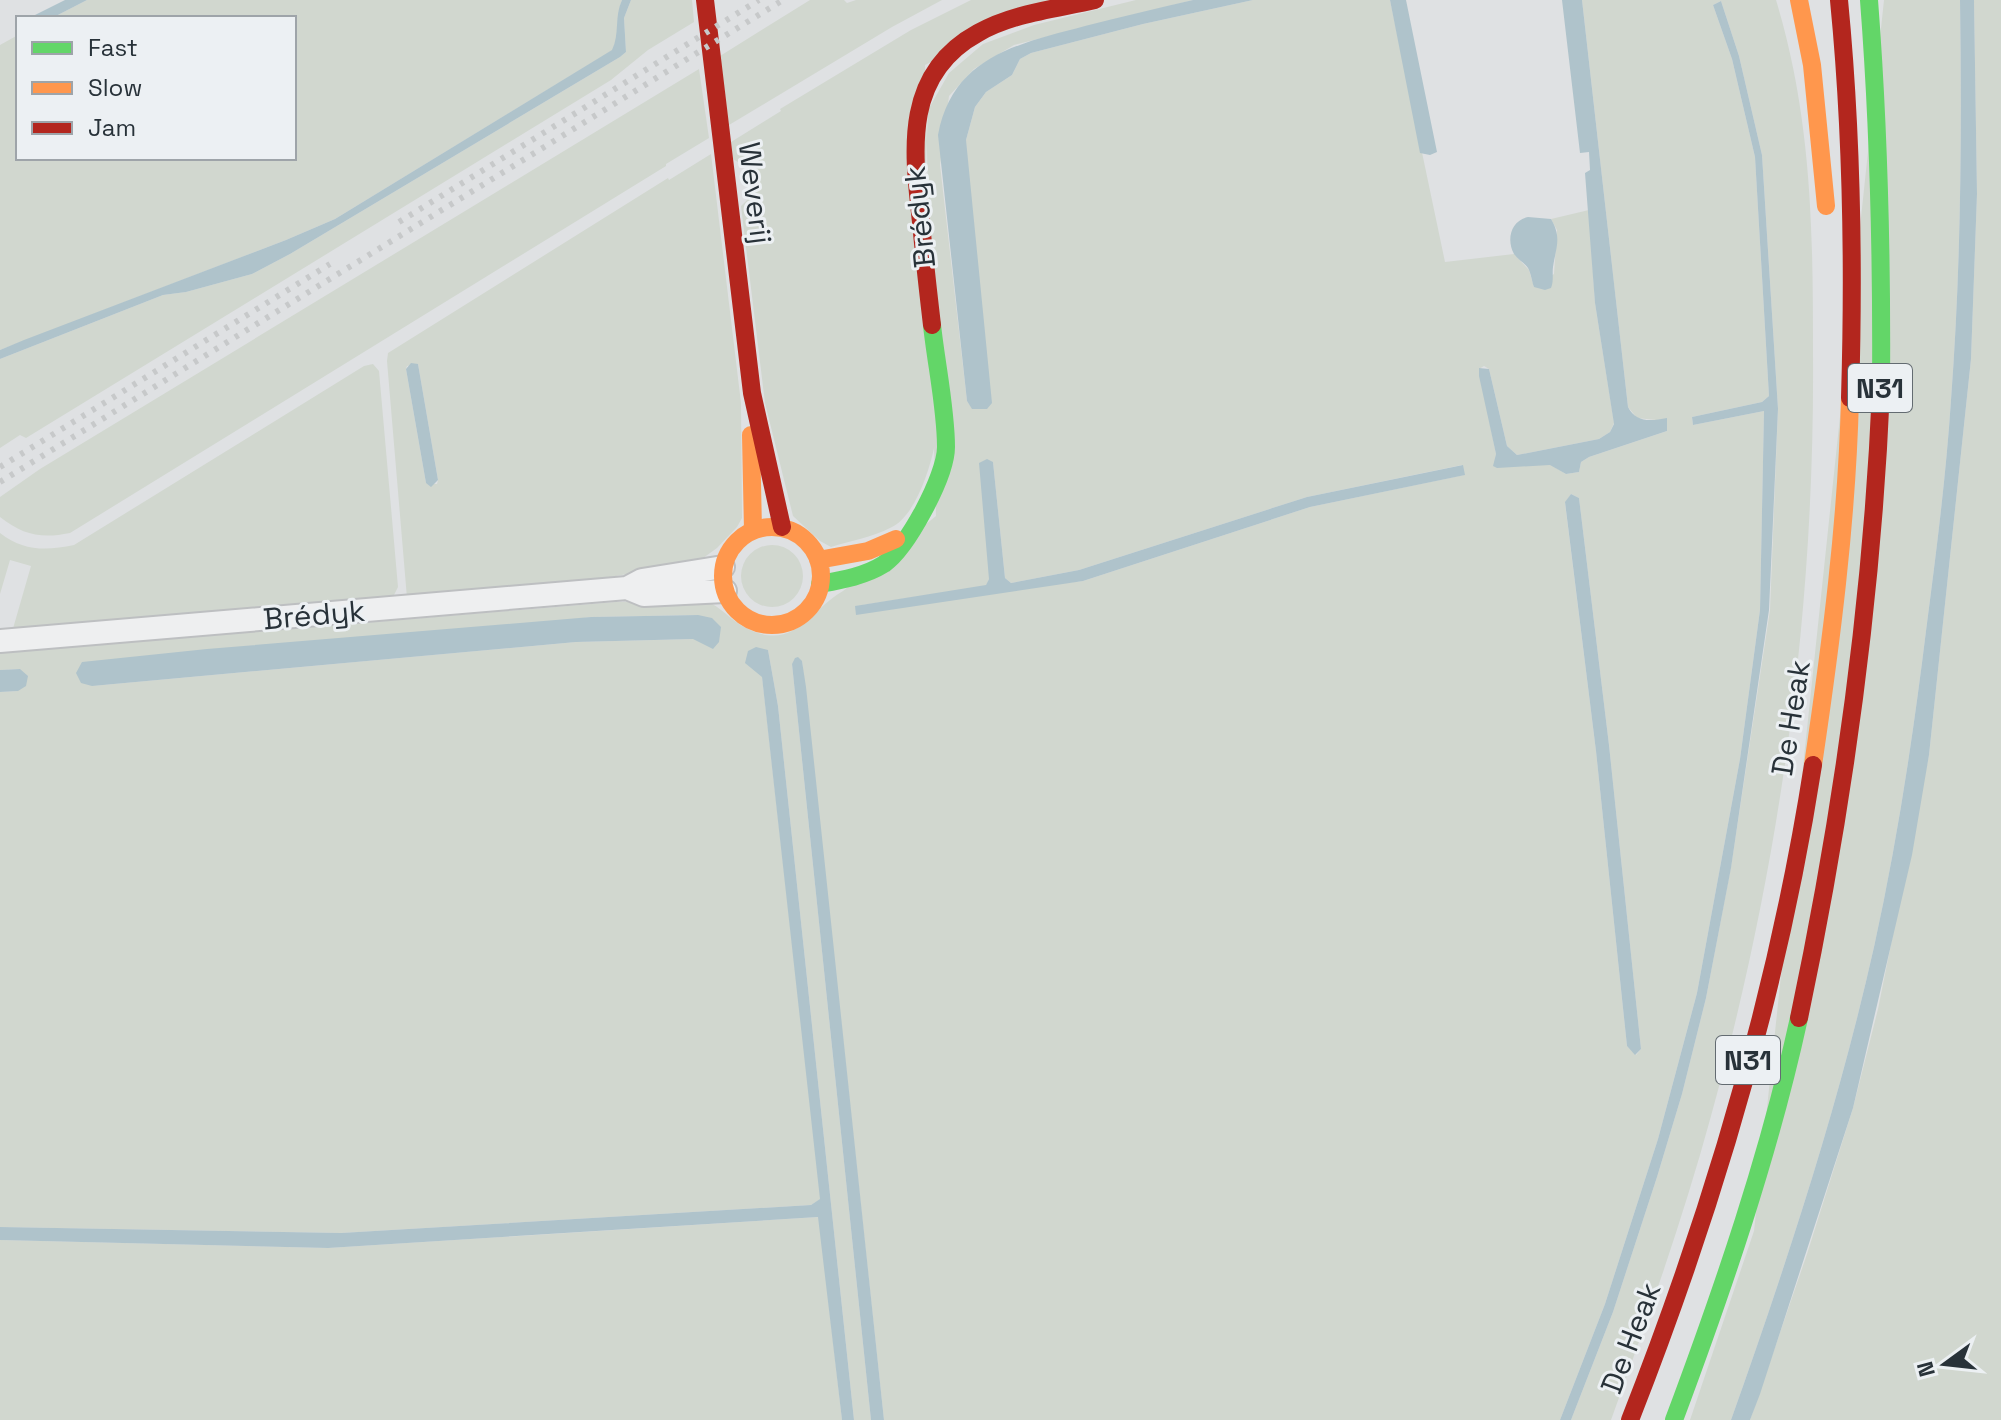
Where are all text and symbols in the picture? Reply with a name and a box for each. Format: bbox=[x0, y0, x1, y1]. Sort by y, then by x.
legend bbox=[16, 16, 296, 160]
text: Fast bbox=[88, 32, 138, 63]
text: Slow bbox=[88, 72, 142, 103]
text: Jam bbox=[88, 112, 136, 143]
street label: Weverij bbox=[730, 140, 781, 246]
street label: Brédyk bbox=[895, 164, 944, 270]
road number: N31 bbox=[1848, 364, 1912, 412]
street label: Brédyk bbox=[261, 591, 367, 638]
street label: De Heak bbox=[1762, 657, 1819, 778]
road number: N31 bbox=[1716, 1036, 1780, 1084]
street label: De Heak bbox=[1592, 1277, 1670, 1399]
north arrow bbox=[1905, 1324, 1985, 1404]
text: N bbox=[1910, 1358, 1941, 1380]

